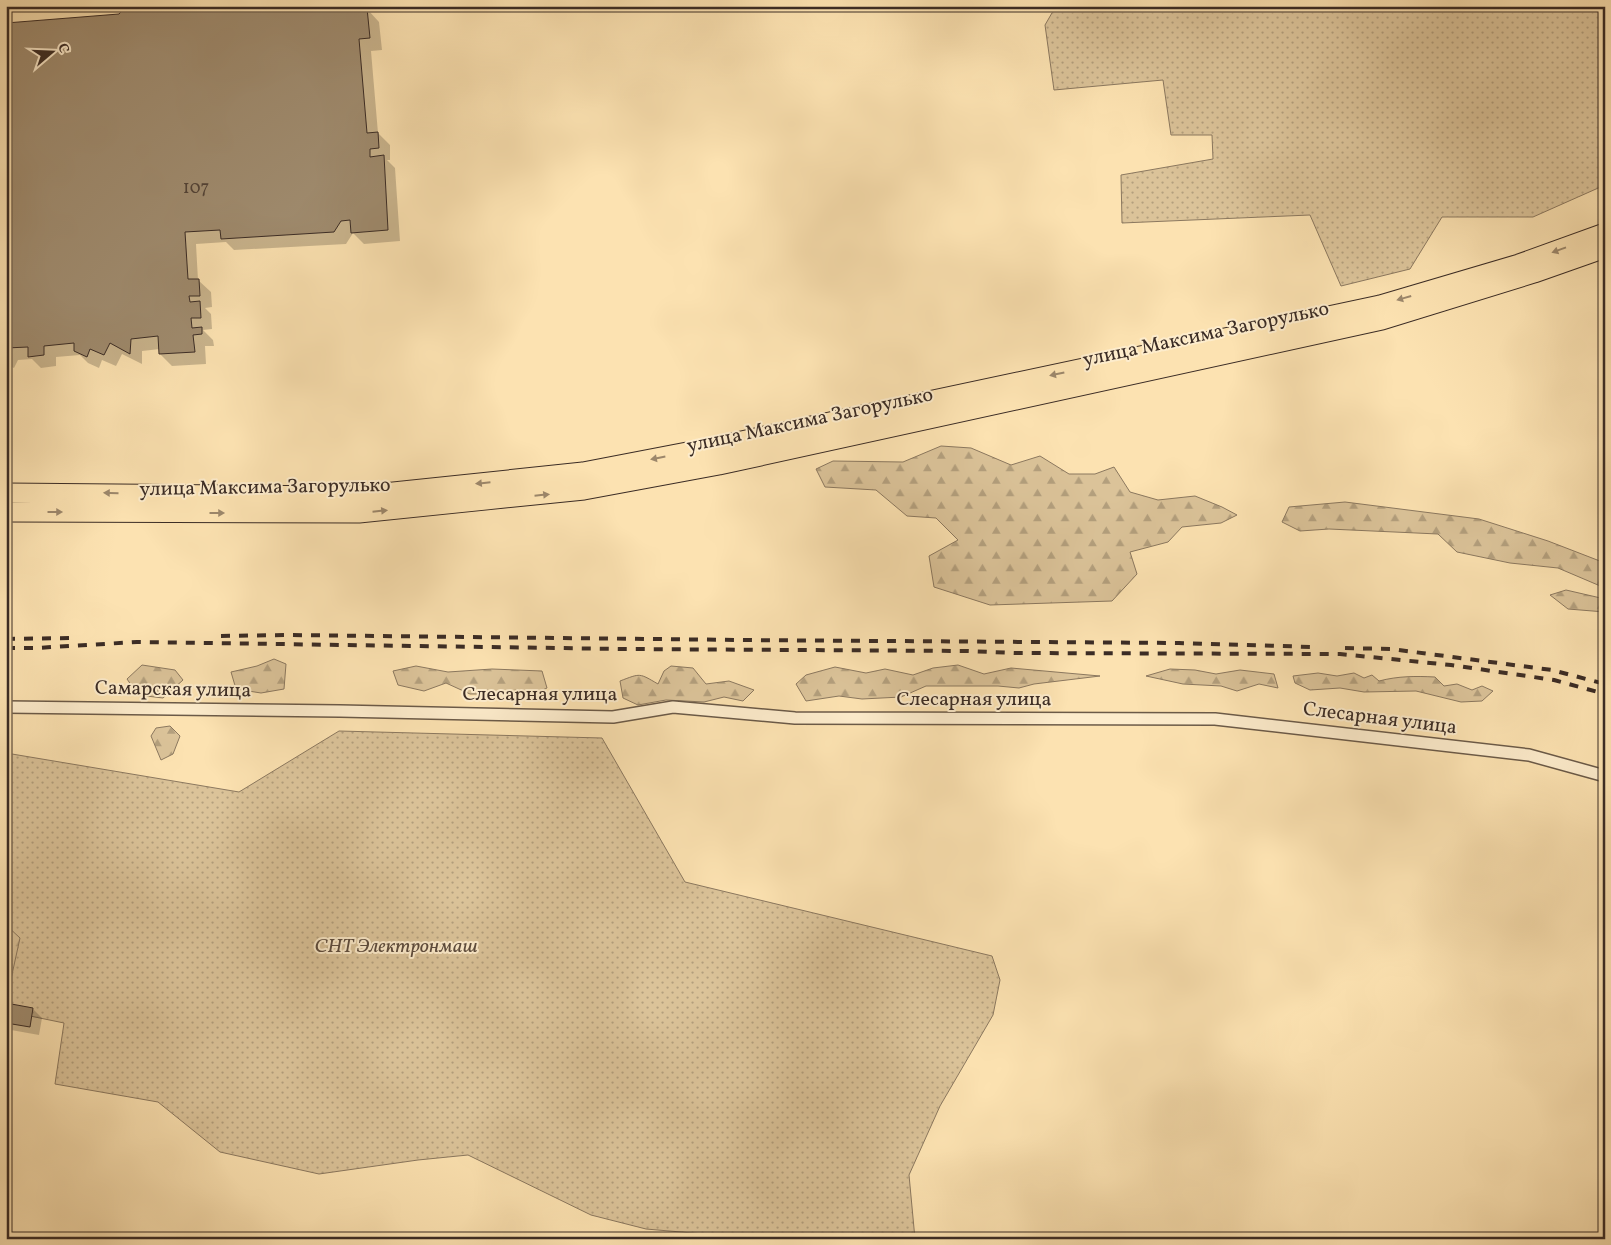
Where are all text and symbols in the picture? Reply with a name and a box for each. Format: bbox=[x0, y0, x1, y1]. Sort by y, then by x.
north arrow bbox=[28, 28, 78, 78]
text: С bbox=[52, 41, 73, 56]
house number: 107 bbox=[183, 176, 209, 201]
one-way arrow bbox=[1551, 246, 1566, 254]
one-way arrow bbox=[1396, 294, 1411, 302]
street label: улица Максима Загорулько bbox=[1080, 295, 1332, 375]
one-way arrow bbox=[1049, 370, 1065, 378]
street label: улица Максима Загорулько bbox=[684, 381, 936, 461]
one-way arrow bbox=[651, 454, 666, 462]
street label: улица Максима Загорулько bbox=[139, 472, 391, 504]
one-way arrow bbox=[474, 479, 490, 487]
one-way arrow bbox=[102, 489, 118, 497]
one-way arrow bbox=[534, 491, 550, 499]
one-way arrow bbox=[372, 507, 388, 515]
one-way arrow bbox=[47, 508, 63, 516]
one-way arrow bbox=[210, 509, 226, 517]
street label: Самарская улица bbox=[94, 675, 252, 705]
street label: Слесарная улица bbox=[463, 681, 617, 709]
street label: Слесарная улица bbox=[897, 686, 1051, 714]
street label: Слесарная улица bbox=[1301, 696, 1459, 742]
park label: СНТ Электронмаш bbox=[314, 933, 478, 961]

